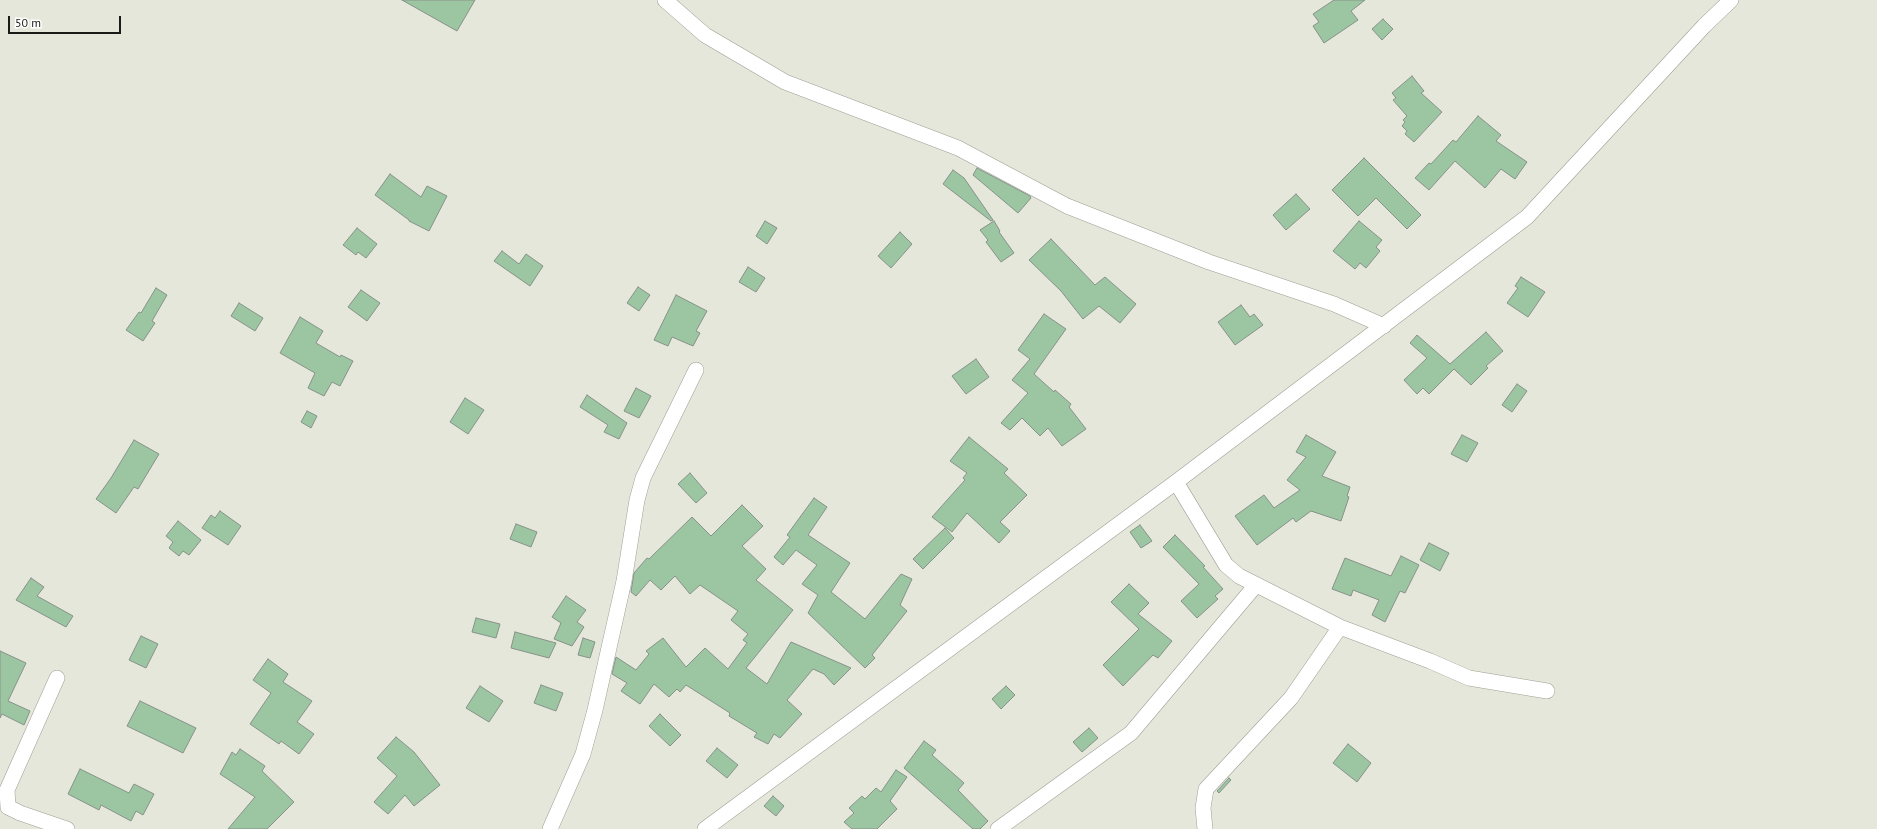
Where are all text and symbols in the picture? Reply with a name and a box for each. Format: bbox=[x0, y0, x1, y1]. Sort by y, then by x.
scale bar bbox=[10, 8, 123, 34]
text: 50 m bbox=[15, 15, 41, 30]

